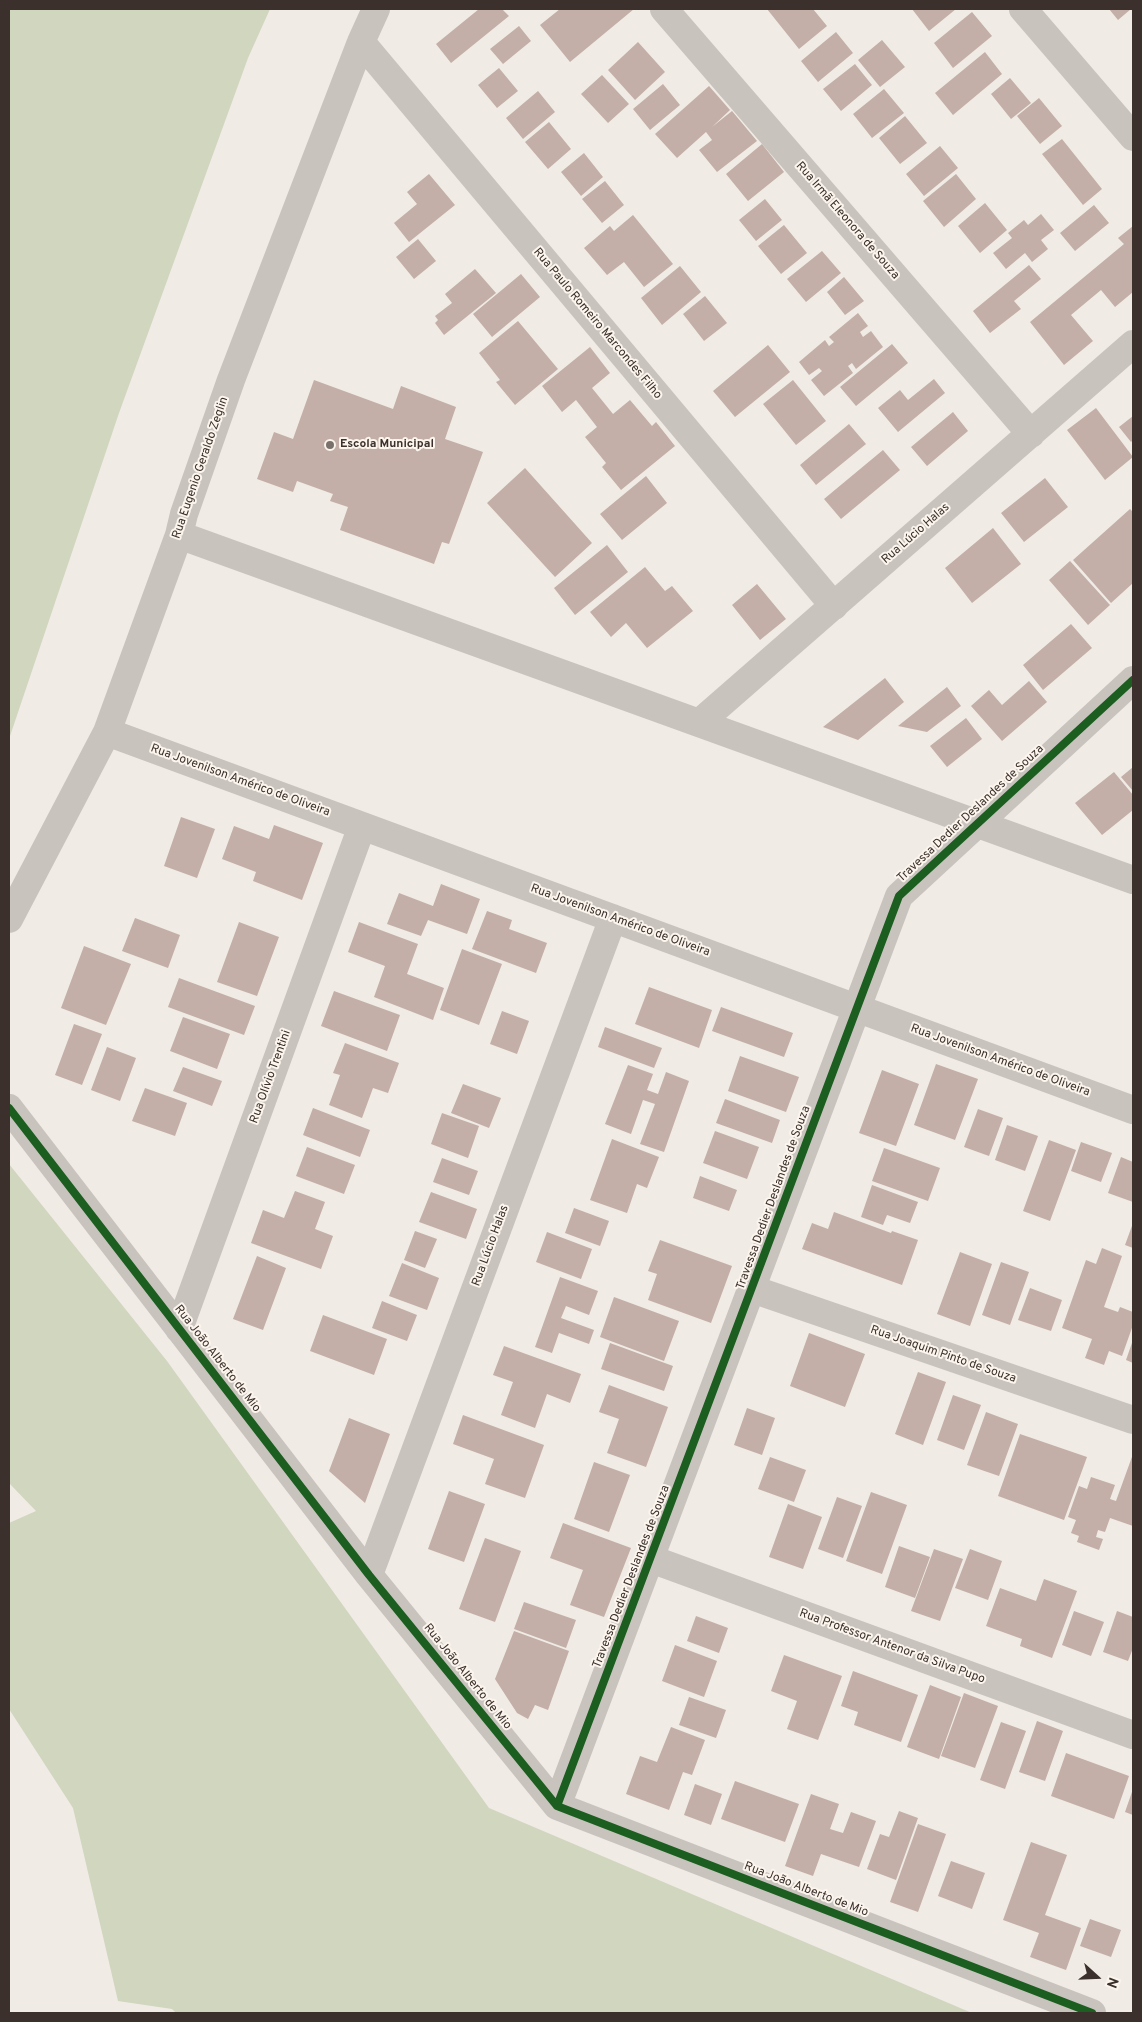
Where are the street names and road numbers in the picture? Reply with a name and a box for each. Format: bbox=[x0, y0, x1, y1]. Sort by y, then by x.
street label: Rua Irmã Eleonora de Souza bbox=[792, 159, 902, 283]
street label: Rua Paulo Romeiro Marcondes Filho bbox=[530, 246, 664, 402]
street label: Rua Eugenio Geraldo Zeglin bbox=[170, 395, 232, 541]
street label: Rua Lúcio Halas bbox=[879, 501, 953, 567]
street label: Rua Jovenilson Américo de Oliveira bbox=[148, 742, 332, 820]
street label: Travessa Dedier Deslandes de Souza bbox=[895, 742, 1047, 886]
street label: Rua Jovenilson Américo de Oliveira bbox=[528, 882, 712, 960]
street label: Rua Jovenilson Américo de Oliveira bbox=[908, 1022, 1092, 1100]
street label: Rua Olívio Trentini bbox=[247, 1028, 295, 1126]
street label: Travessa Dedier Deslandes de Souza bbox=[734, 1104, 814, 1292]
street label: Rua Lúcio Halas bbox=[470, 1203, 512, 1289]
street label: Rua João Alberto de Mio bbox=[171, 1303, 263, 1415]
street label: Rua Joaquim Pinto de Souza bbox=[868, 1323, 1018, 1387]
street label: Travessa Dedier Deslandes de Souza bbox=[590, 1483, 674, 1671]
street label: Rua Professor Antenor da Silva Pupo bbox=[797, 1607, 987, 1687]
street label: Rua João Alberto de Mio bbox=[420, 1621, 514, 1733]
street label: Rua João Alberto de Mio bbox=[742, 1860, 870, 1920]

